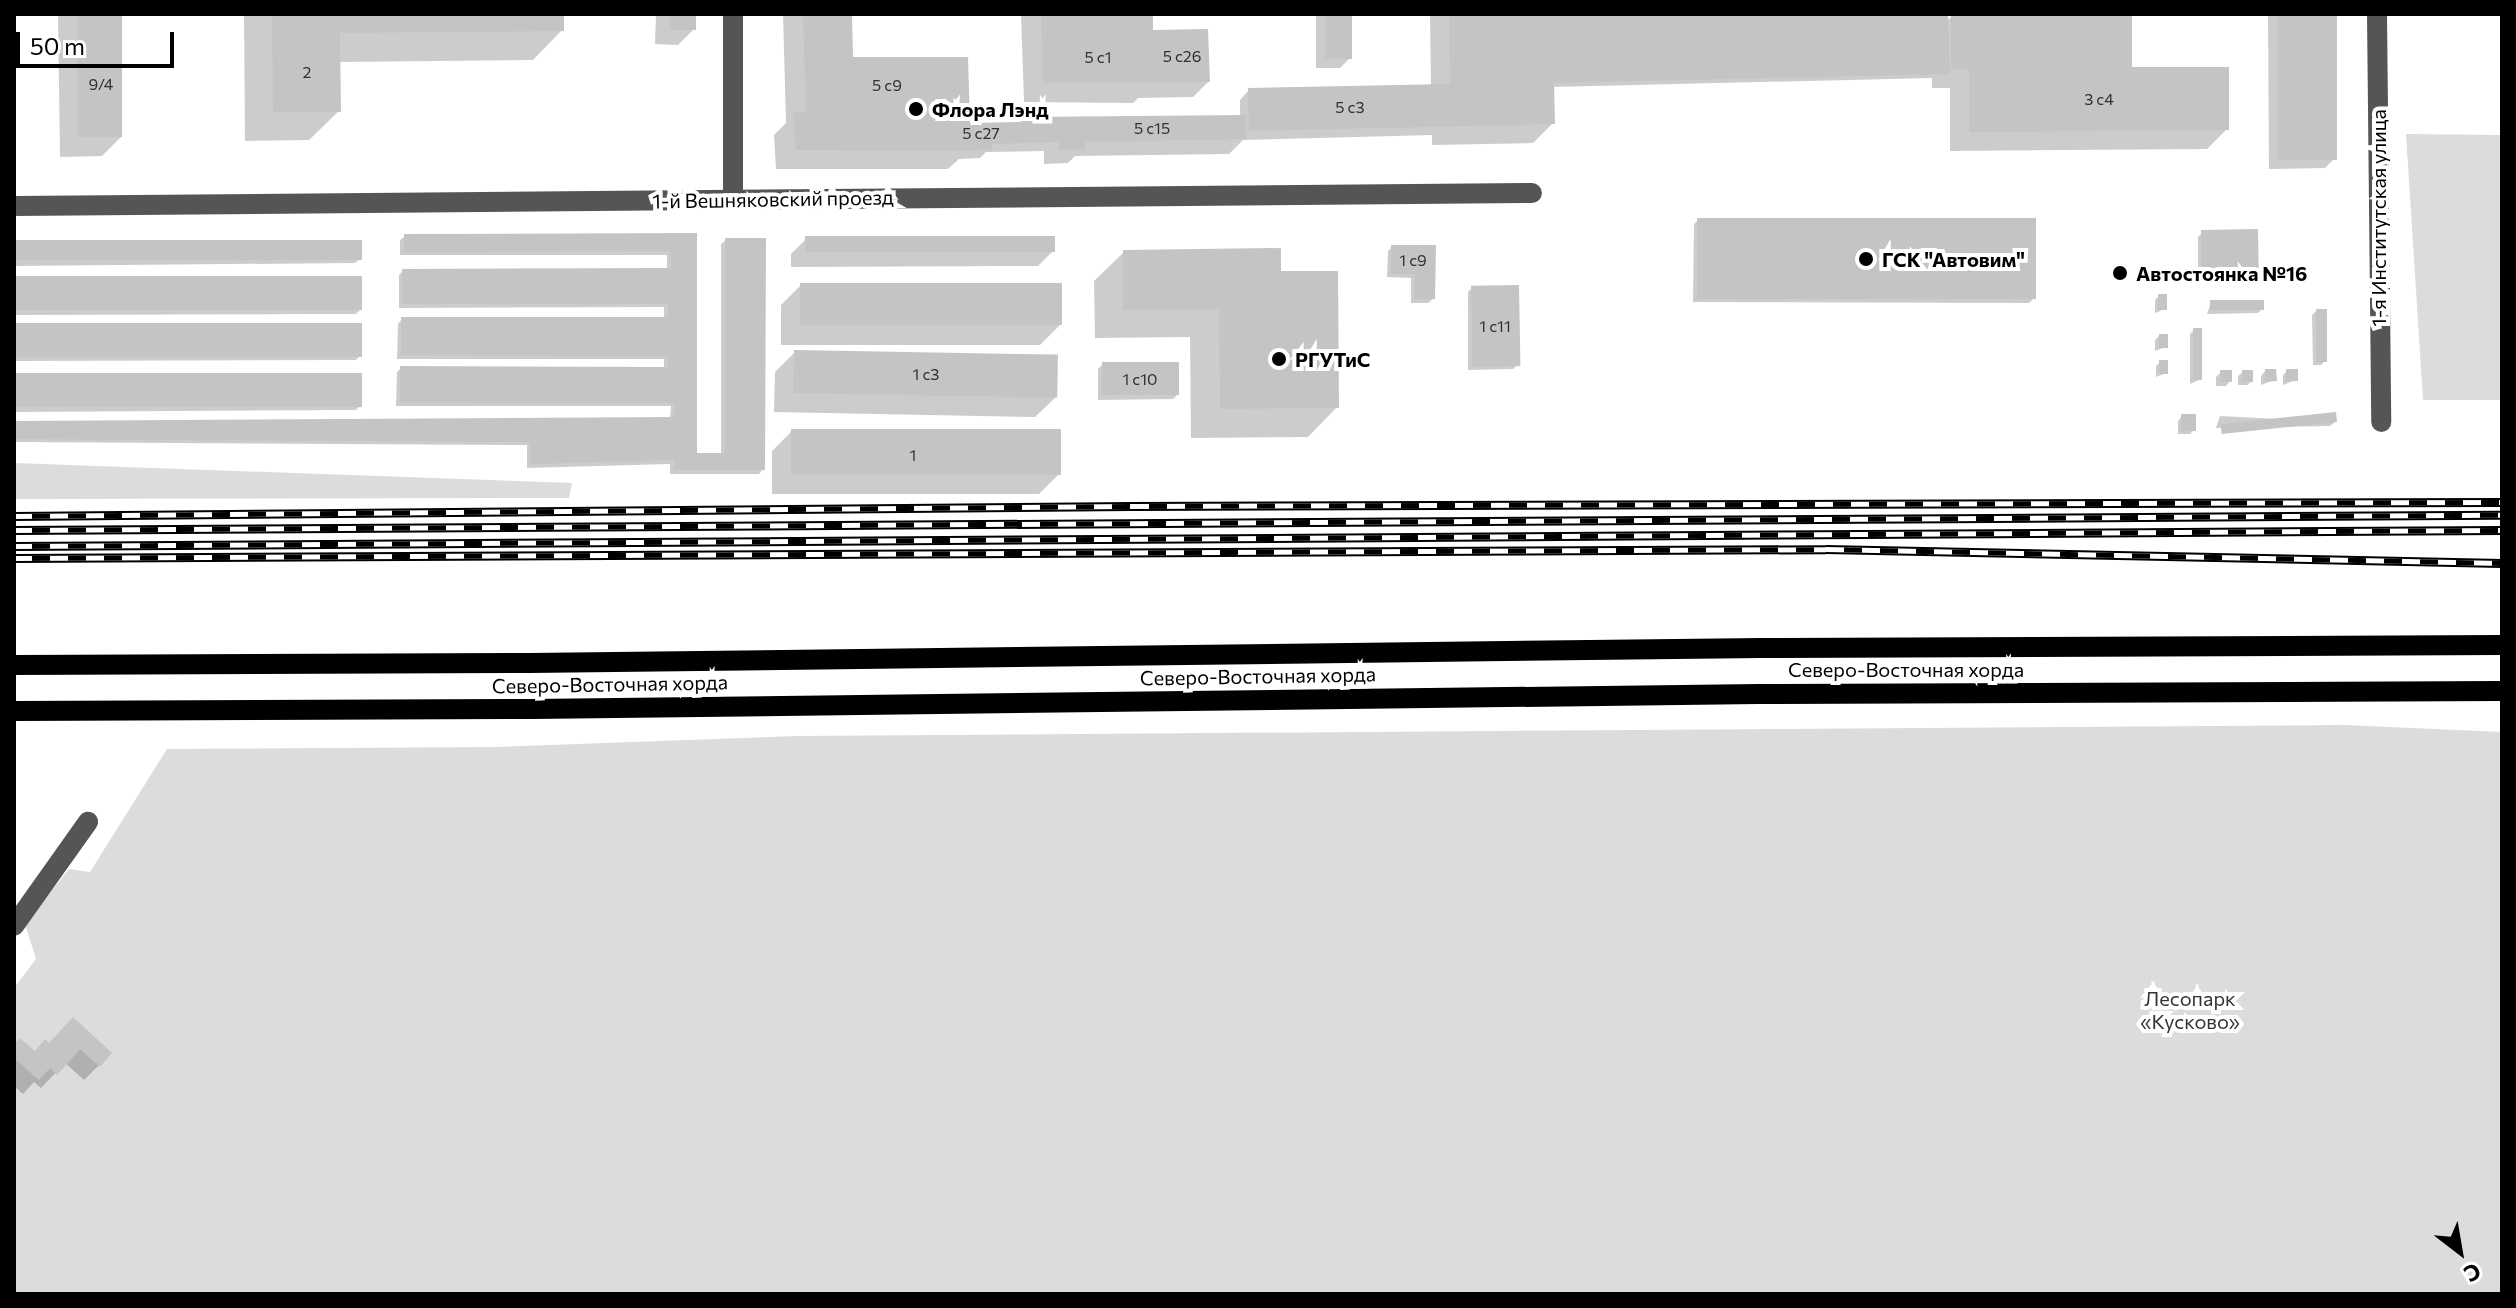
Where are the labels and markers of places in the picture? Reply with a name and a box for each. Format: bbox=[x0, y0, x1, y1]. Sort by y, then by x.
place label: Флора Лэнд bbox=[932, 97, 1049, 121]
marker: Флора Лэнд bbox=[907, 100, 925, 118]
place label: ГСК "Автовим" bbox=[1882, 247, 2025, 271]
marker: ГСК "Автовим" bbox=[1857, 250, 1875, 268]
place label: Автостоянка №16 bbox=[2136, 261, 2307, 285]
marker: Автостоянка №16 bbox=[2111, 264, 2129, 282]
place label: РГУТиС bbox=[1295, 347, 1370, 371]
marker: РГУТиС bbox=[1270, 350, 1288, 368]

